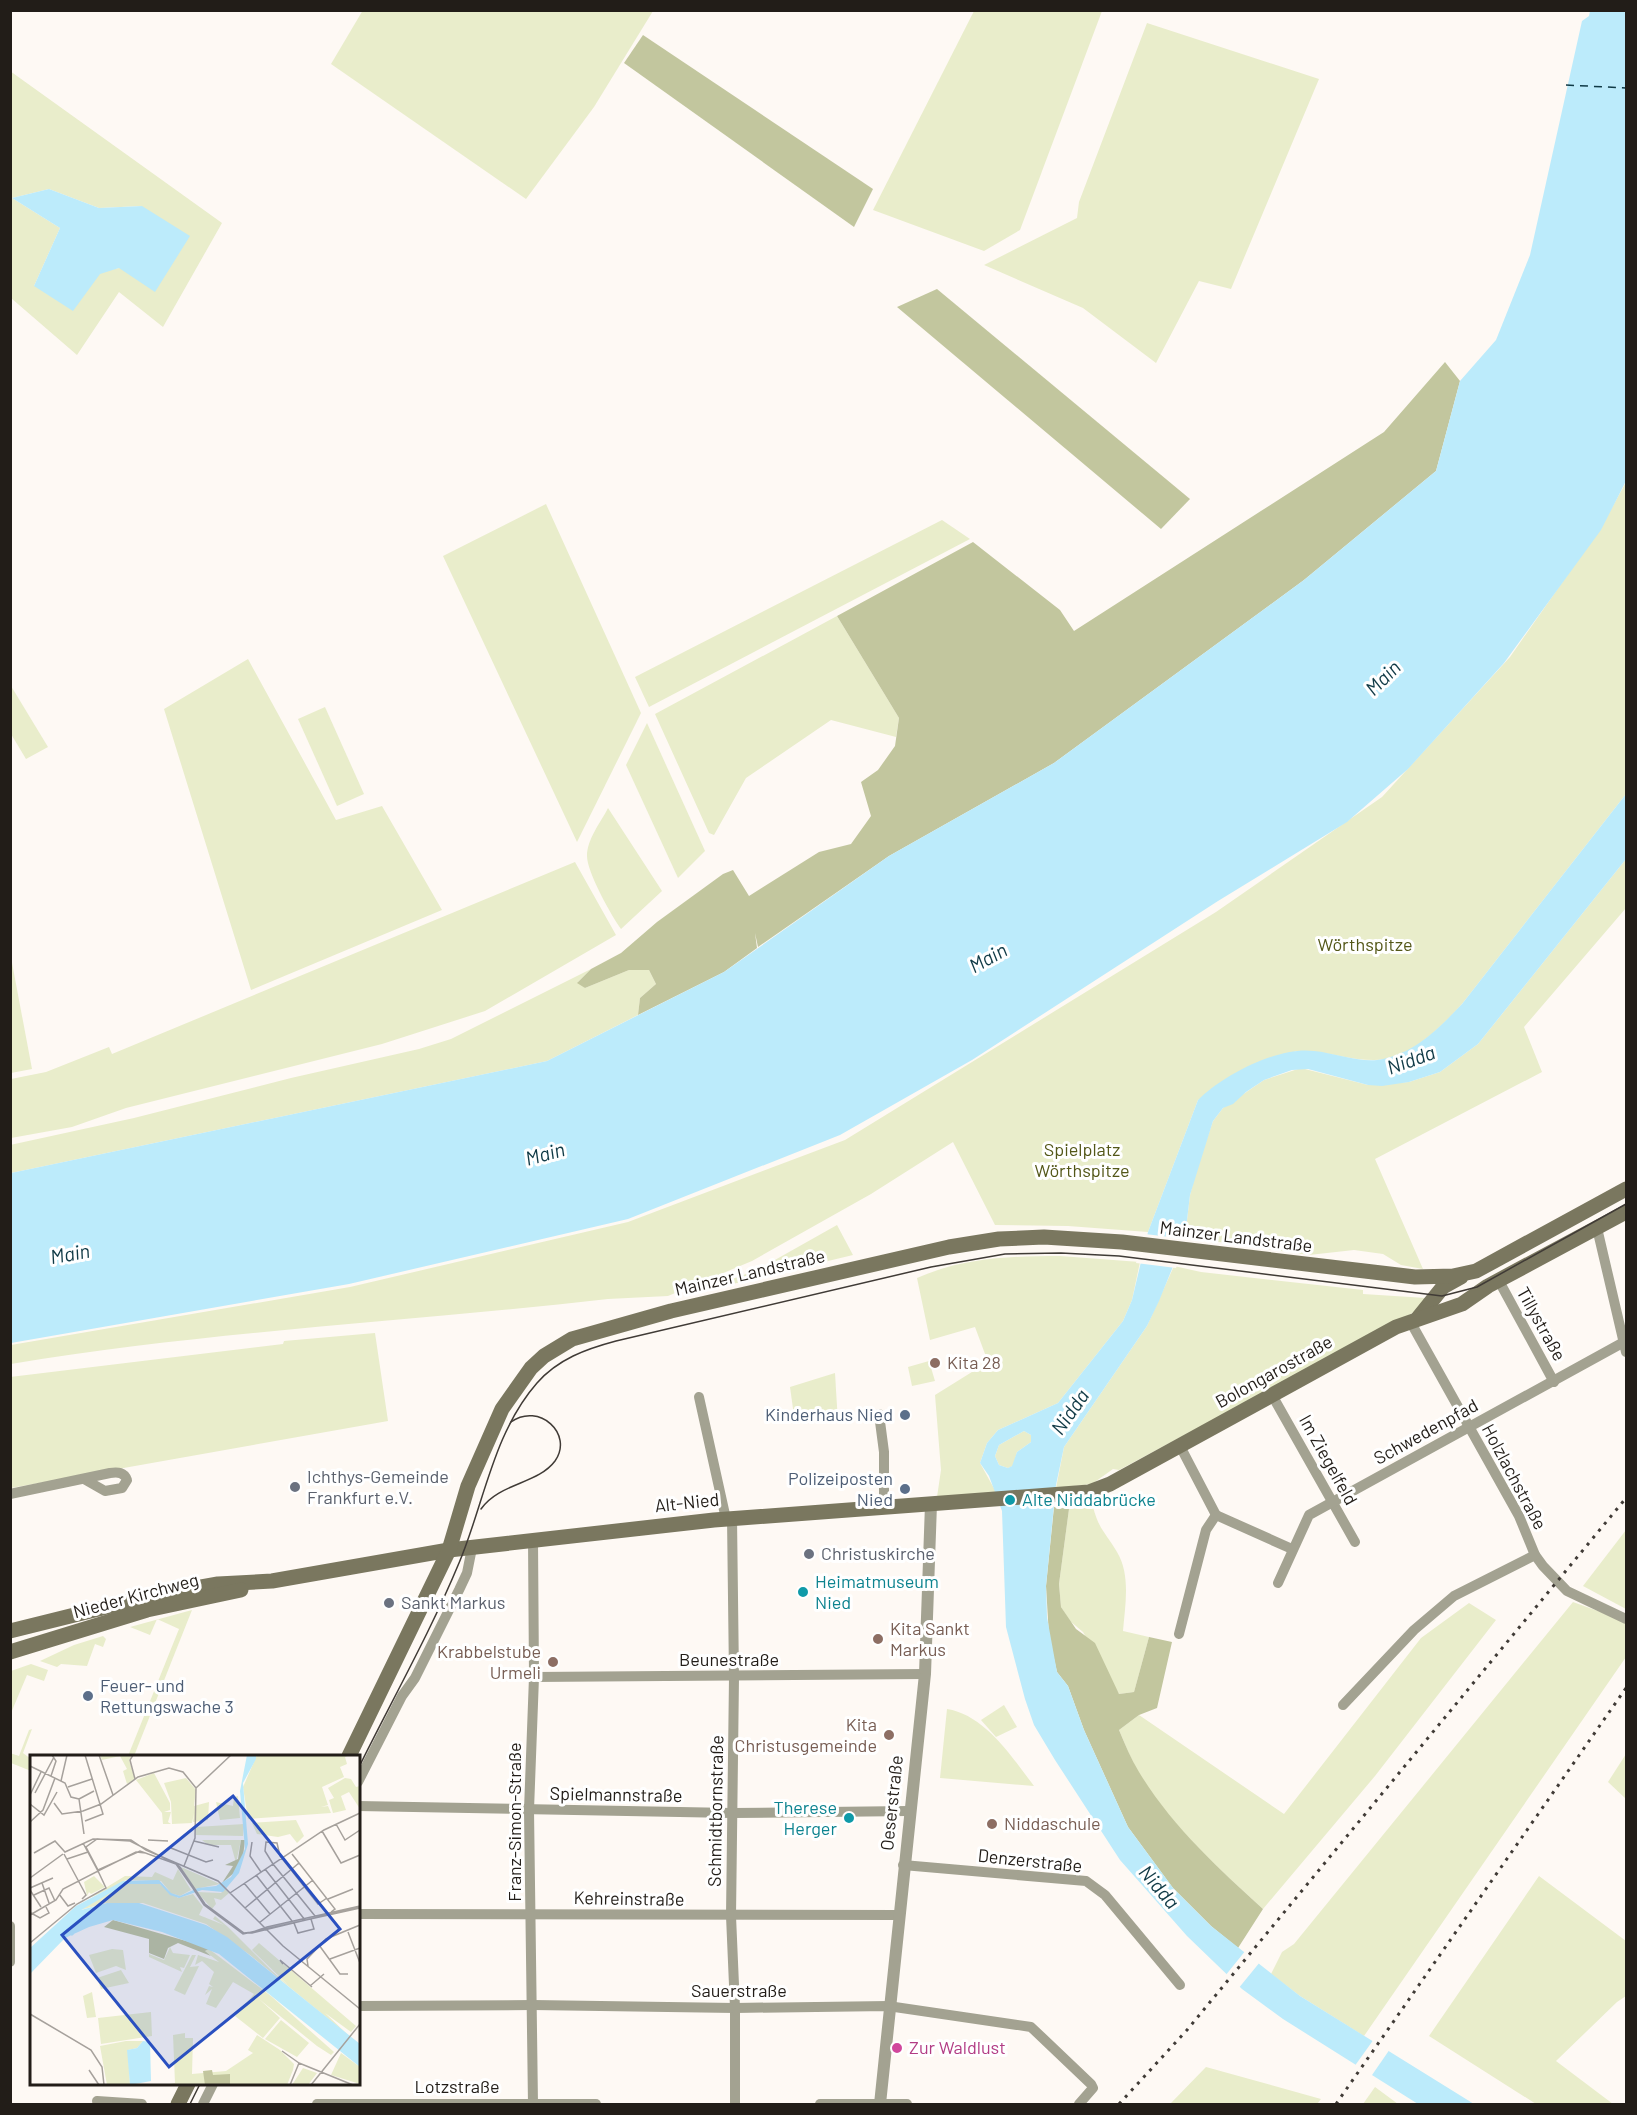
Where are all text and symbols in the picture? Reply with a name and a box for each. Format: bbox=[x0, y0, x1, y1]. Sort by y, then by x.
water label: Main bbox=[1360, 655, 1405, 700]
park label: Wörthspitze bbox=[1318, 933, 1412, 955]
water label: Main bbox=[964, 937, 1011, 977]
water label: Nidda bbox=[1383, 1039, 1438, 1079]
water label: Main bbox=[522, 1136, 567, 1170]
park label: Spielplatz Wörthspitze bbox=[1035, 1138, 1129, 1181]
street label: Mainzer Landstraße bbox=[1159, 1216, 1314, 1256]
water label: Main bbox=[48, 1238, 92, 1268]
street label: Mainzer Landstraße bbox=[673, 1244, 827, 1300]
street label: Tillystraße bbox=[1513, 1283, 1571, 1364]
street label: Bolongarostraße bbox=[1211, 1330, 1336, 1412]
place label: Kita 28 bbox=[947, 1351, 1001, 1373]
marker: Kita 28 bbox=[928, 1356, 942, 1370]
water label: Nidda bbox=[1045, 1384, 1093, 1439]
street label: Schwedenpfad bbox=[1370, 1393, 1482, 1469]
place label: Kinderhaus Nied bbox=[765, 1403, 893, 1425]
marker: Kinderhaus Nied bbox=[898, 1408, 912, 1422]
street label: Im Ziegelfeld bbox=[1295, 1411, 1363, 1508]
street label: Holzlachstraße bbox=[1478, 1420, 1552, 1533]
place label: Ichthys-Gemeinde Frankfurt e.V. bbox=[307, 1465, 449, 1508]
place label: Polizeiposten Nied bbox=[788, 1467, 893, 1510]
marker: Ichthys-Gemeinde Frankfurt e.V. bbox=[288, 1480, 302, 1494]
marker: Polizeiposten Nied bbox=[898, 1482, 912, 1496]
street label: Alt-Nied bbox=[654, 1488, 720, 1516]
place label: Alte Niddabrücke bbox=[1022, 1488, 1156, 1510]
marker: Alte Niddabrücke bbox=[1003, 1493, 1017, 1507]
place label: Christuskirche bbox=[821, 1542, 935, 1564]
marker: Christuskirche bbox=[802, 1547, 816, 1561]
street label: Nieder Kirchweg bbox=[71, 1568, 201, 1622]
place label: Heimatmuseum Nied bbox=[815, 1570, 939, 1613]
marker: Heimatmuseum Nied bbox=[796, 1585, 810, 1599]
place label: Sankt Markus bbox=[401, 1591, 505, 1613]
marker: Sankt Markus bbox=[382, 1596, 396, 1610]
place label: Kita Sankt Markus bbox=[890, 1617, 970, 1660]
marker: Kita Sankt Markus bbox=[871, 1632, 885, 1646]
place label: Krabbelstube Urmeli bbox=[437, 1640, 541, 1683]
street label: Beunestraße bbox=[679, 1648, 779, 1670]
marker: Krabbelstube Urmeli bbox=[546, 1655, 560, 1669]
place label: Feuer- und Rettungswache 3 bbox=[100, 1674, 234, 1717]
marker: Feuer- und Rettungswache 3 bbox=[81, 1689, 95, 1703]
place label: Kita Christusgemeinde bbox=[735, 1713, 877, 1756]
marker: Kita Christusgemeinde bbox=[882, 1728, 896, 1742]
street label: Schmidtbornstraße bbox=[703, 1735, 727, 1887]
street label: Franz-Simon-Straße bbox=[503, 1742, 525, 1902]
street label: Oeserstraße bbox=[875, 1754, 907, 1852]
inset map bbox=[30, 1755, 360, 2085]
street label: Spielmannstraße bbox=[549, 1782, 683, 1806]
place label: Therese Herger bbox=[773, 1796, 837, 1839]
marker: Therese Herger bbox=[842, 1811, 856, 1825]
place label: Niddaschule bbox=[1004, 1812, 1101, 1834]
marker: Niddaschule bbox=[985, 1817, 999, 1831]
street label: Denzerstraße bbox=[977, 1844, 1083, 1876]
water label: Nidda bbox=[1134, 1860, 1185, 1913]
street label: Kehreinstraße bbox=[573, 1886, 685, 1910]
street label: Sauerstraße bbox=[691, 1979, 787, 2001]
place label: Zur Waldlust bbox=[909, 2036, 1006, 2058]
marker: Zur Waldlust bbox=[890, 2041, 904, 2055]
street label: Lotzstraße bbox=[414, 2075, 500, 2097]

